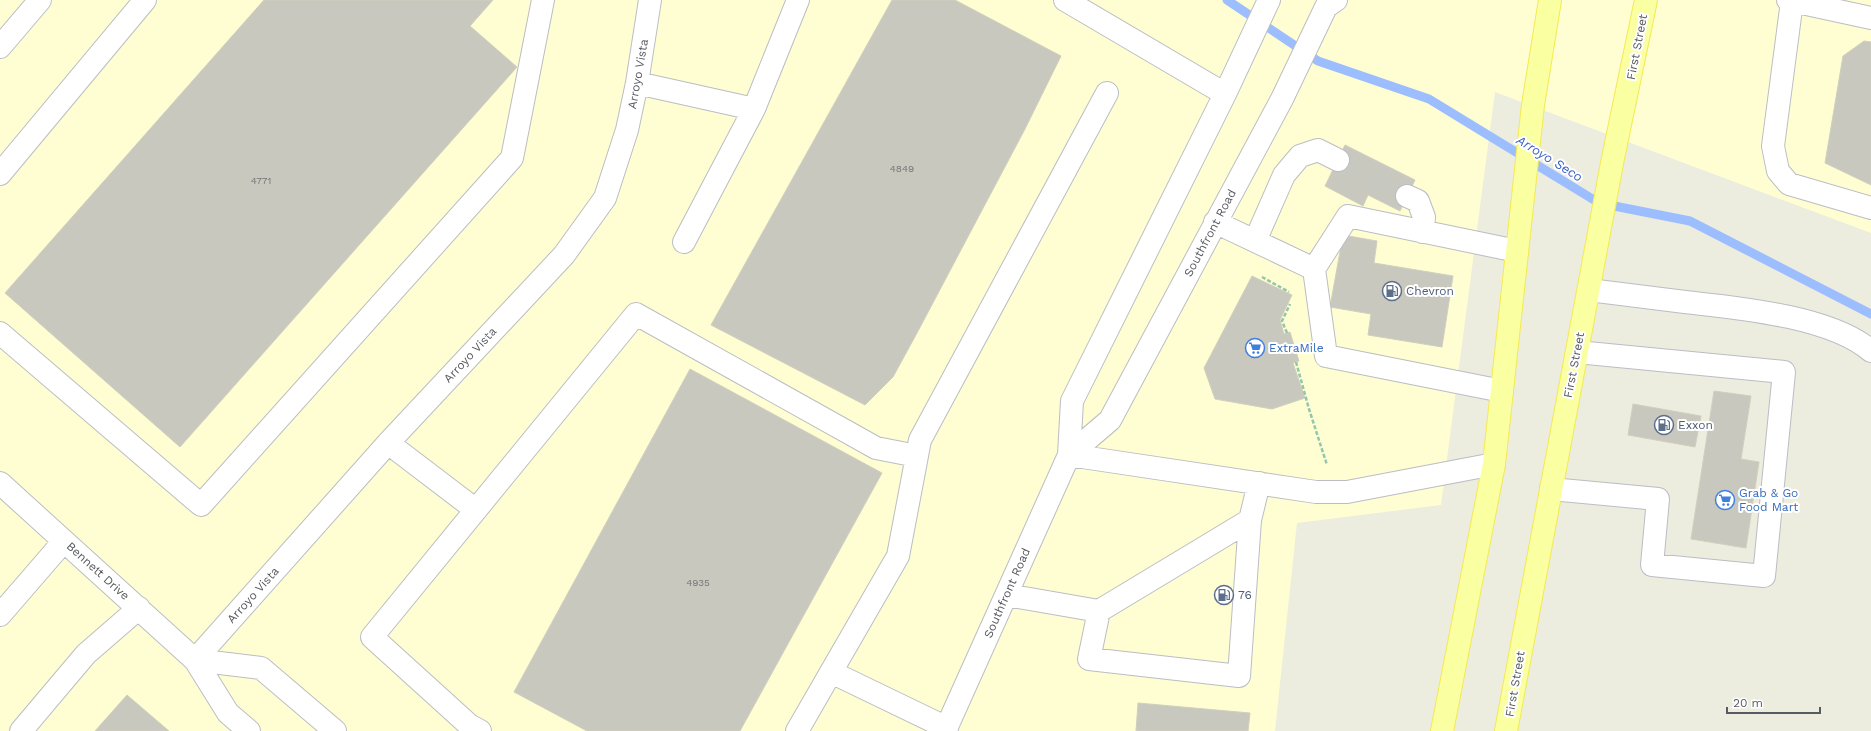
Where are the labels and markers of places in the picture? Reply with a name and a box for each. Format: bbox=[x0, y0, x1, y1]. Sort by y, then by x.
fuel station icon: Chevron bbox=[1381, 280, 1403, 302]
place label: Chevron bbox=[1406, 284, 1454, 298]
supermarket icon: ExtraMile bbox=[1244, 337, 1266, 359]
place label: ExtraMile bbox=[1269, 341, 1324, 355]
fuel station icon: Exxon bbox=[1653, 414, 1675, 436]
place label: Exxon bbox=[1678, 418, 1713, 432]
place label: Grab & Go Food Mart bbox=[1739, 486, 1798, 514]
supermarket icon: Grab & Go Food Mart bbox=[1714, 489, 1736, 511]
fuel station icon: 76 bbox=[1213, 584, 1235, 606]
place label: 76 bbox=[1238, 588, 1252, 602]

